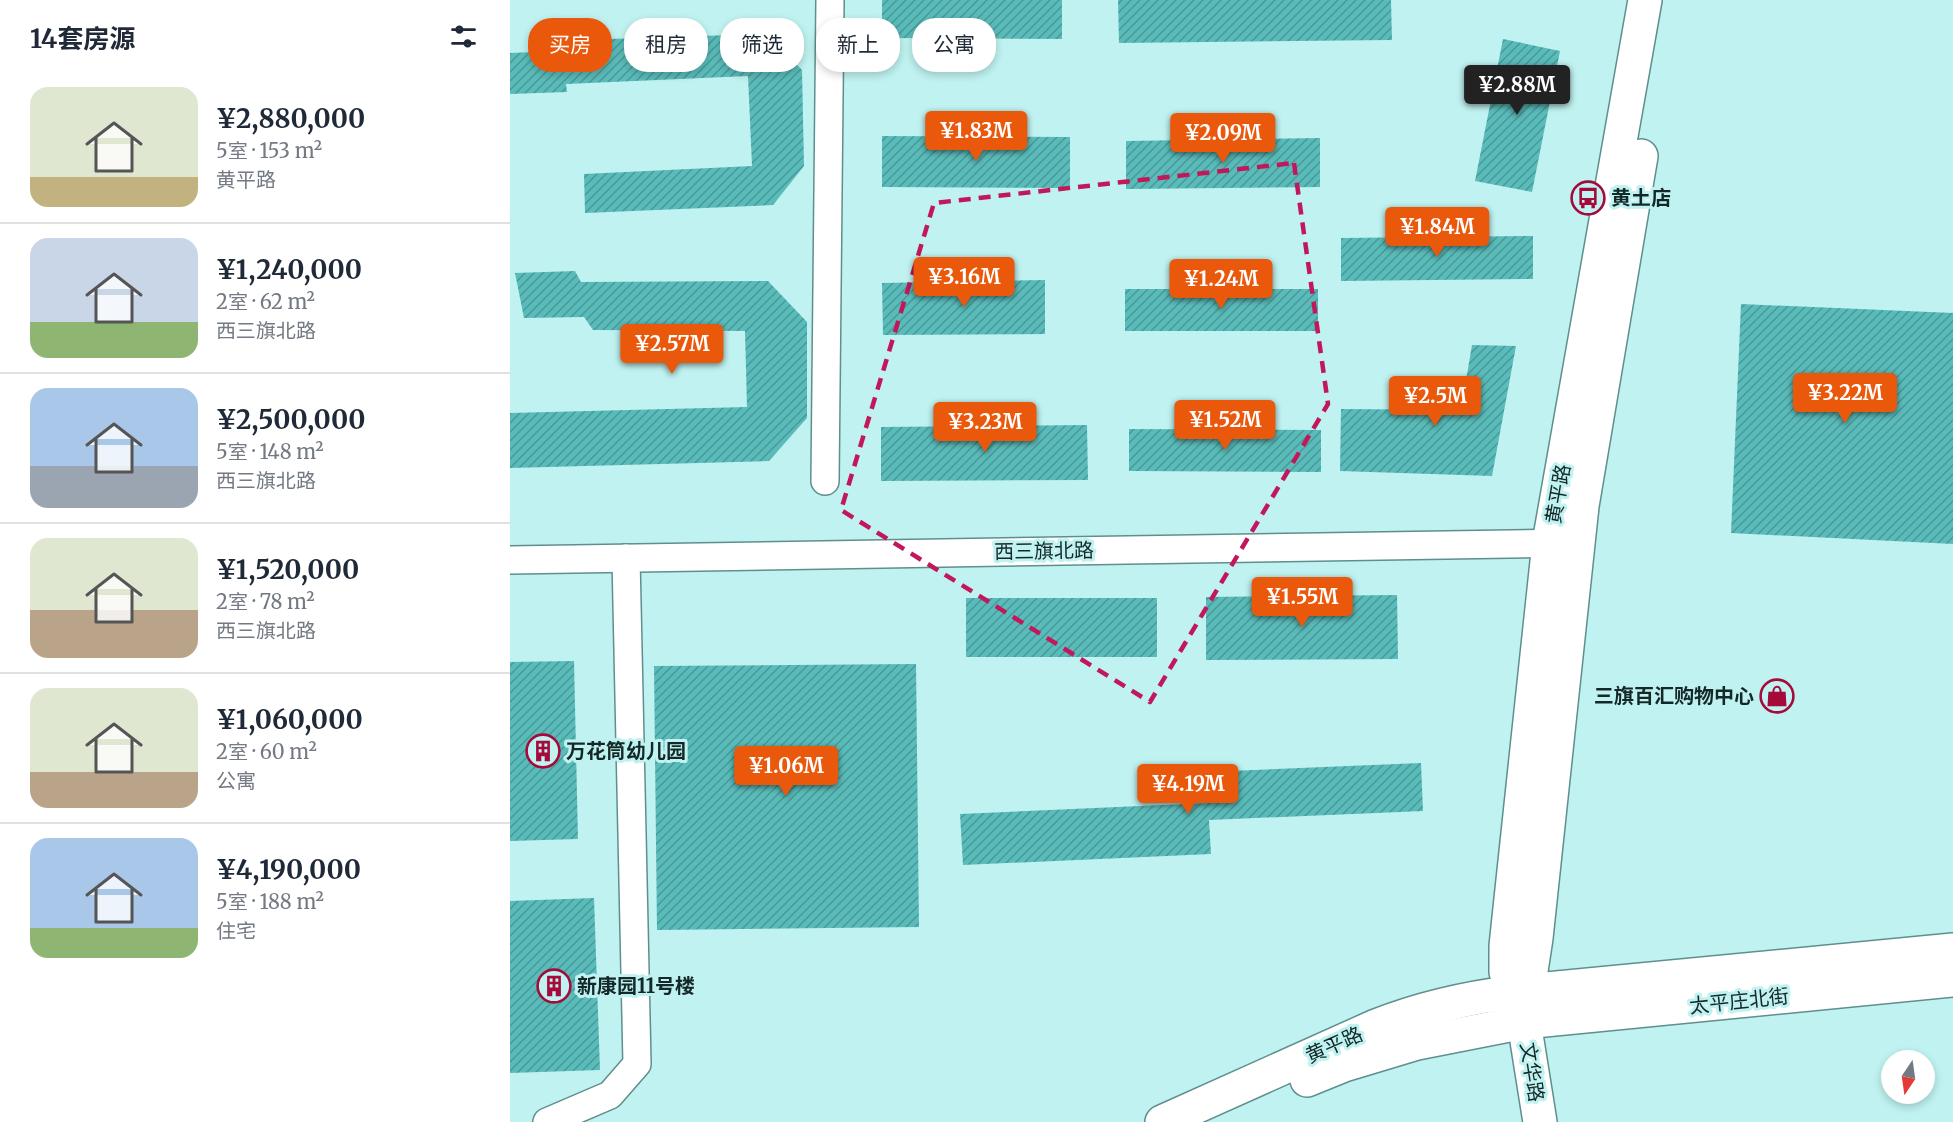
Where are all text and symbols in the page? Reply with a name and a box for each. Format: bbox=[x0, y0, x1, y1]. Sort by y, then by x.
chip: 买房 bbox=[528, 18, 612, 72]
chip: 租房 bbox=[624, 18, 708, 72]
chip: 筛选 bbox=[720, 18, 804, 72]
chip: 新上 bbox=[816, 18, 900, 72]
chip: 公寓 bbox=[912, 18, 996, 72]
icon: filters bbox=[447, 20, 480, 53]
text: 14套房源 bbox=[30, 22, 135, 55]
pin: ¥2.88M bbox=[1468, 65, 1566, 116]
text: ¥2.88M bbox=[1478, 72, 1556, 97]
text: ¥2,880,000 bbox=[216, 102, 365, 135]
icon: home bbox=[78, 111, 150, 183]
pin: ¥1.83M bbox=[927, 111, 1025, 162]
pin: ¥2.09M bbox=[1174, 113, 1272, 164]
text: ¥1.83M bbox=[939, 118, 1013, 143]
text: ¥2.09M bbox=[1184, 120, 1262, 145]
text: 5室 · 153 m² bbox=[216, 138, 322, 163]
text: 黄平路 bbox=[216, 167, 276, 192]
bus stop icon: 黄土店 bbox=[1570, 180, 1606, 216]
place label: 黄土店 bbox=[1611, 185, 1671, 210]
pin: ¥1.84M bbox=[1388, 207, 1486, 258]
text: ¥1.84M bbox=[1399, 214, 1475, 239]
text: ¥1,240,000 bbox=[216, 253, 362, 286]
pin: ¥3.16M bbox=[915, 257, 1013, 308]
pin: ¥1.24M bbox=[1172, 259, 1270, 310]
icon: home bbox=[78, 262, 150, 334]
text: ¥3.16M bbox=[928, 264, 1000, 289]
text: ¥1.24M bbox=[1183, 266, 1259, 291]
text: 2室 · 62 m² bbox=[216, 289, 315, 314]
text: 西三旗北路 bbox=[216, 318, 316, 343]
pin: ¥2.57M bbox=[623, 324, 721, 375]
text: ¥2.57M bbox=[634, 331, 710, 356]
pin: ¥3.22M bbox=[1796, 373, 1894, 424]
pin: ¥2.5M bbox=[1393, 376, 1477, 427]
text: ¥3.22M bbox=[1807, 380, 1883, 405]
text: ¥2.5M bbox=[1403, 383, 1467, 408]
pin: ¥1.52M bbox=[1176, 400, 1274, 451]
pin: ¥3.23M bbox=[936, 402, 1034, 453]
text: ¥2,500,000 bbox=[216, 403, 365, 436]
text: ¥1.52M bbox=[1188, 407, 1262, 432]
text: ¥3.23M bbox=[947, 409, 1023, 434]
icon: home bbox=[78, 412, 150, 484]
text: 5室 · 148 m² bbox=[216, 439, 324, 464]
street label: 黄平路 bbox=[1540, 462, 1575, 526]
text: 西三旗北路 bbox=[216, 468, 316, 493]
street label: 西三旗北路 bbox=[994, 537, 1094, 564]
text: ¥1,520,000 bbox=[216, 553, 359, 586]
icon: home bbox=[78, 562, 150, 634]
pin: ¥1.55M bbox=[1253, 577, 1351, 628]
text: ¥1.55M bbox=[1266, 584, 1338, 609]
text: 2室 · 78 m² bbox=[216, 589, 315, 614]
text: 西三旗北路 bbox=[216, 618, 316, 643]
shop icon: 三旗百汇购物中心 bbox=[1759, 678, 1795, 714]
place label: 三旗百汇购物中心 bbox=[1594, 683, 1754, 708]
text: ¥1,060,000 bbox=[216, 703, 363, 736]
icon: home bbox=[78, 712, 150, 784]
building icon: 万花筒幼儿园 bbox=[525, 733, 561, 769]
place label: 万花筒幼儿园 bbox=[566, 738, 686, 763]
text: 2室 · 60 m² bbox=[216, 739, 317, 764]
pin: ¥1.06M bbox=[737, 746, 835, 797]
text: ¥1.06M bbox=[748, 753, 824, 778]
pin: ¥4.19M bbox=[1139, 764, 1237, 815]
text: 公寓 bbox=[216, 768, 256, 793]
text: ¥4.19M bbox=[1151, 771, 1225, 796]
text: ¥4,190,000 bbox=[216, 853, 361, 886]
icon: home bbox=[78, 862, 150, 934]
text: 5室 · 188 m² bbox=[216, 889, 324, 914]
text: 住宅 bbox=[216, 918, 256, 943]
building icon: 新康园11号楼 bbox=[536, 968, 572, 1004]
place label: 新康园11号楼 bbox=[577, 973, 695, 998]
street label: 太平庄北街 bbox=[1688, 983, 1790, 1018]
street label: 黄平路 bbox=[1301, 1021, 1366, 1068]
street label: 文华路 bbox=[1515, 1040, 1550, 1104]
north arrow bbox=[1881, 1050, 1935, 1104]
map controls bbox=[1881, 1050, 1935, 1104]

